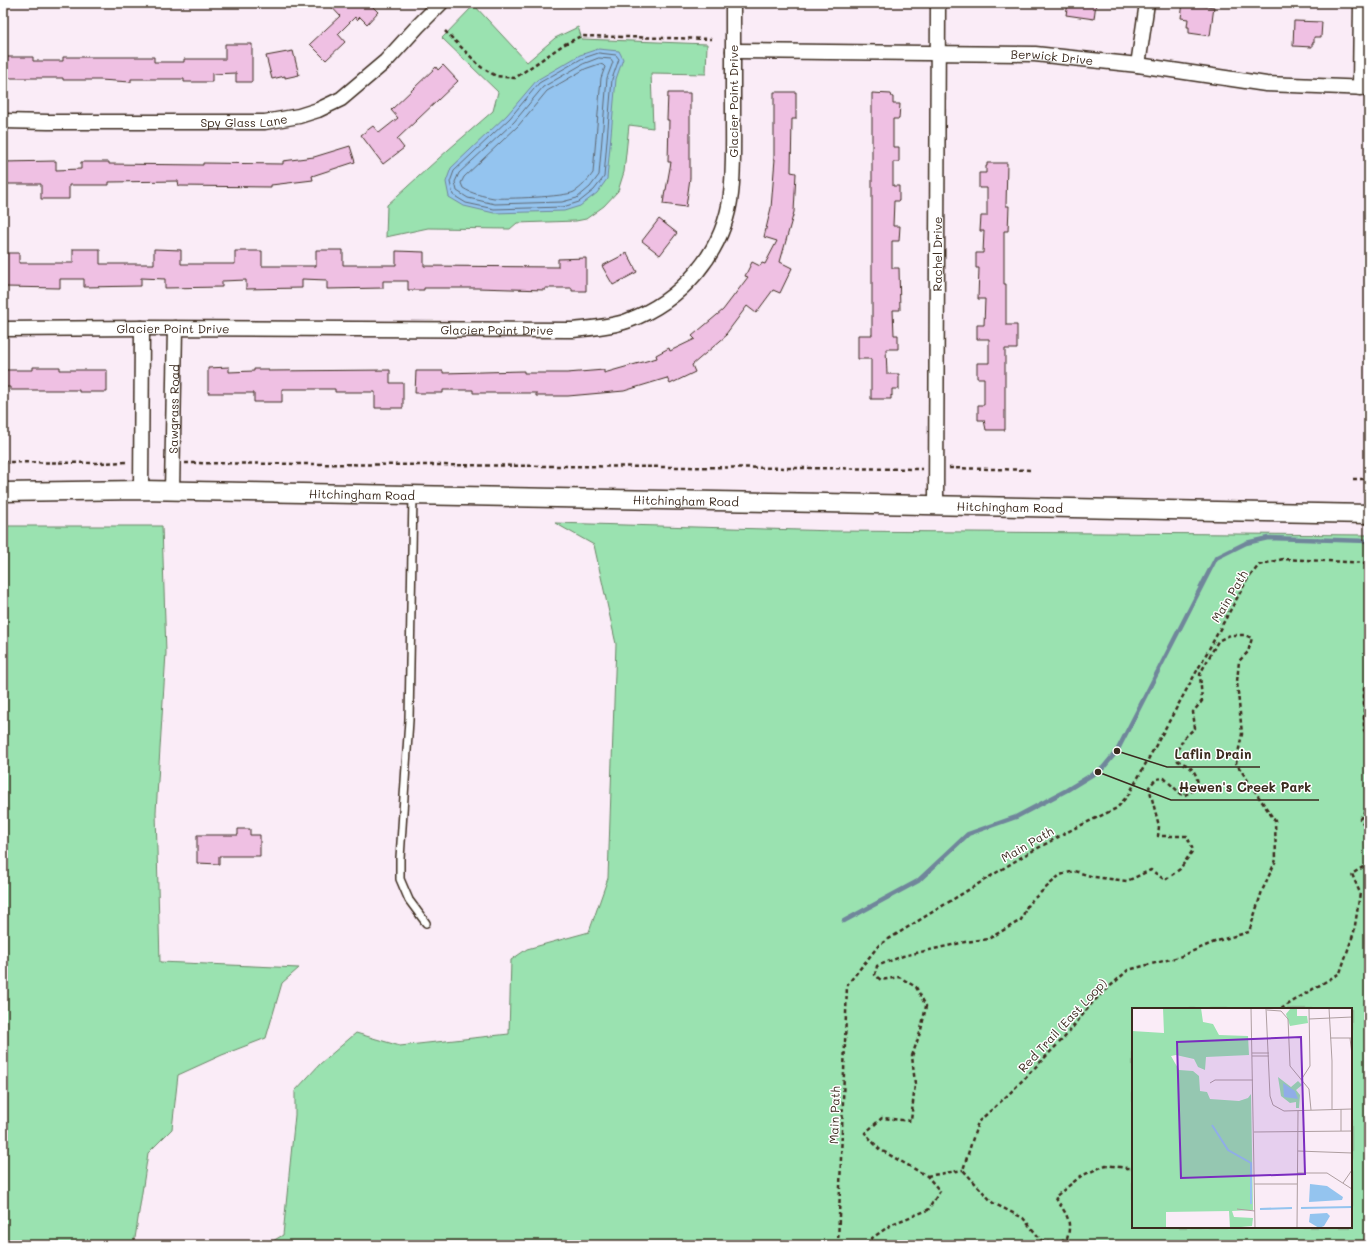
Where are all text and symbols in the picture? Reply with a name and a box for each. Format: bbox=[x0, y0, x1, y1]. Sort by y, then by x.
street label: Glacier Point Drive bbox=[725, 44, 741, 158]
street label: Berwick Drive bbox=[1010, 46, 1094, 68]
street label: Spy Glass Lane bbox=[200, 110, 289, 130]
street label: Rachel Drive bbox=[929, 216, 945, 292]
street label: Glacier Point Drive bbox=[116, 320, 230, 336]
street label: Glacier Point Drive bbox=[440, 321, 554, 338]
street label: Sawgrass Road bbox=[165, 364, 182, 454]
street label: Hitchingham Road bbox=[309, 485, 416, 503]
street label: Hitchingham Road bbox=[633, 491, 740, 509]
street label: Hitchingham Road bbox=[957, 498, 1064, 516]
street label: Main Path bbox=[1207, 567, 1251, 625]
callout: Laflin Drain bbox=[1167, 742, 1260, 767]
text: Laflin Drain bbox=[1174, 745, 1252, 762]
callout: Hewen's Creek Park bbox=[1171, 775, 1319, 800]
text: Hewen's Creek Park bbox=[1179, 778, 1311, 795]
street label: Main Path bbox=[998, 822, 1056, 865]
street label: Red Trail (East Loop) bbox=[1014, 975, 1110, 1075]
inset map bbox=[1132, 1008, 1352, 1228]
street label: Main Path bbox=[825, 1085, 843, 1144]

